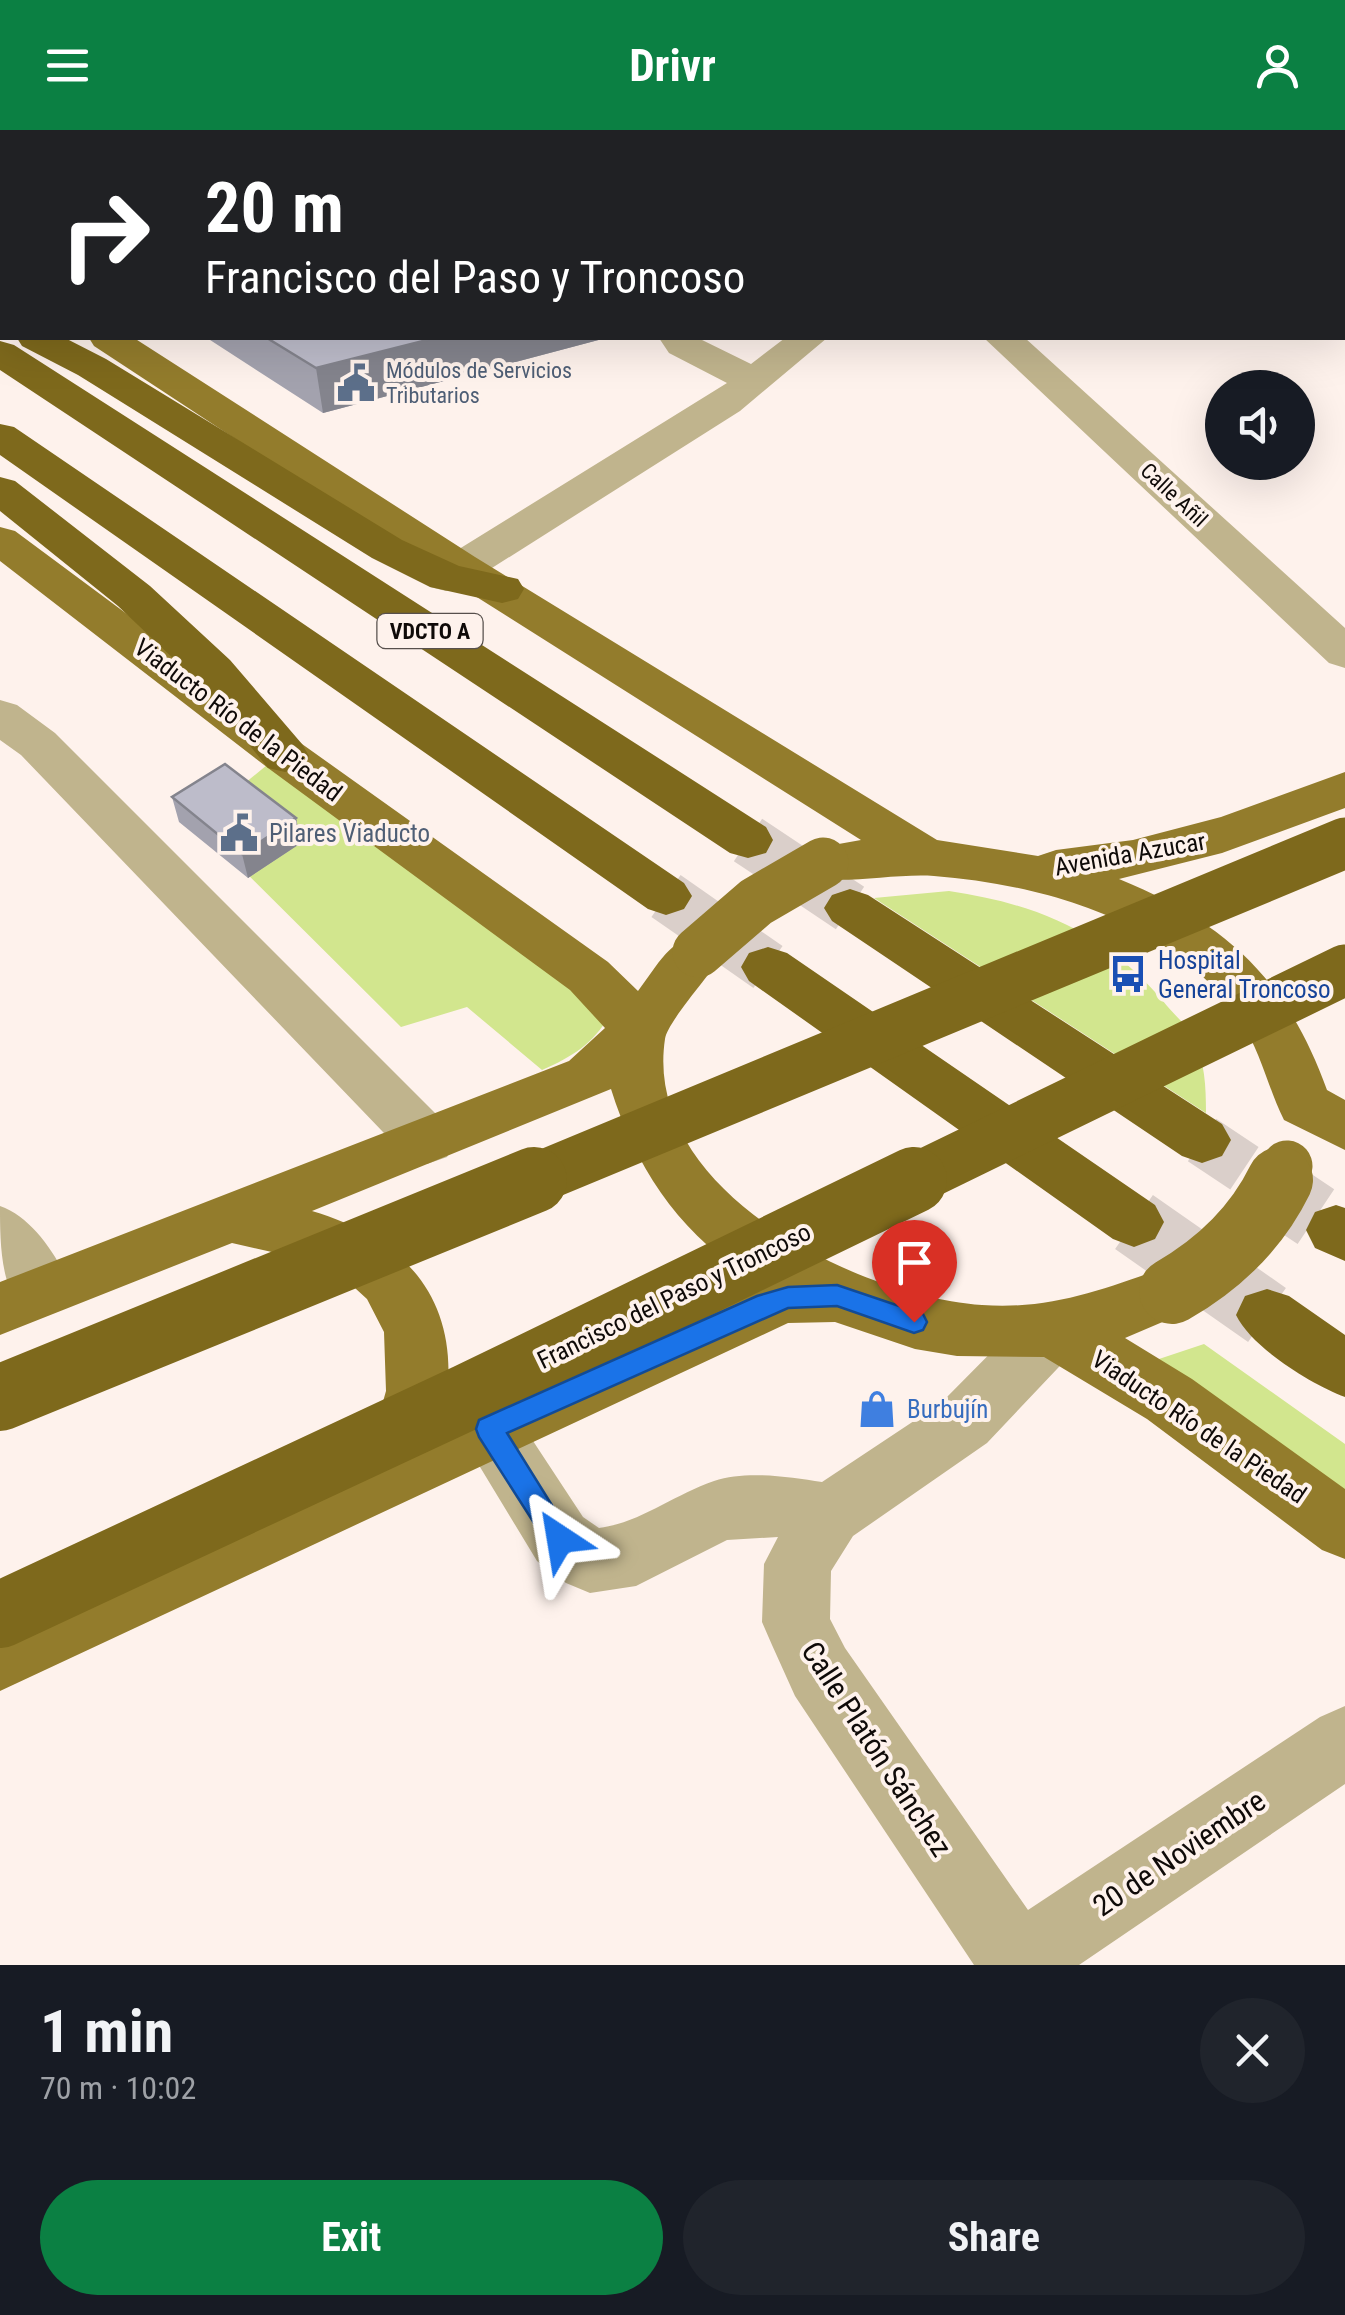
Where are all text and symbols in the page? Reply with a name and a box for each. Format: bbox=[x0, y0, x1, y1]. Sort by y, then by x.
icon: menu bbox=[40, 38, 95, 93]
icon: person bbox=[1250, 38, 1305, 93]
text: Drivr bbox=[629, 39, 716, 92]
text: 20 m bbox=[205, 167, 344, 249]
icon: right bbox=[40, 170, 170, 300]
text: Francisco del Paso y Troncoso bbox=[205, 251, 745, 304]
place label: Módulos de Servicios Tributarios bbox=[386, 358, 572, 408]
public building icon: Módulos de Servicios Tributarios bbox=[335, 362, 377, 404]
map controls bbox=[1205, 370, 1315, 480]
button: sound bbox=[1205, 370, 1315, 480]
street label: Calle Añil bbox=[1136, 458, 1212, 532]
road number: VDCTO A bbox=[378, 614, 482, 648]
street label: Viaducto Río de la Piedad bbox=[129, 633, 347, 807]
public building icon: Pilares Viaducto bbox=[218, 812, 260, 854]
place label: Pilares Viaducto bbox=[269, 819, 430, 848]
street label: Avenida Azucar bbox=[1052, 826, 1208, 882]
place label: Hospital General Troncoso bbox=[1158, 946, 1331, 1004]
bus stop icon: Hospital General Troncoso bbox=[1107, 953, 1149, 995]
street label: Francisco del Paso y Troncoso bbox=[533, 1217, 815, 1375]
pin bbox=[872, 1220, 957, 1323]
icon: arrive bbox=[887, 1235, 942, 1290]
street label: Viaducto Río de la Piedad bbox=[1086, 1345, 1312, 1509]
shop icon: Burbujín bbox=[856, 1388, 898, 1430]
place label: Burbujín bbox=[907, 1395, 988, 1424]
position arrow bbox=[508, 1487, 612, 1591]
street label: Calle Platón Sánchez bbox=[794, 1635, 960, 1863]
street label: 20 de Noviembre bbox=[1086, 1783, 1272, 1923]
text: 1 min bbox=[40, 1996, 173, 2067]
button: close bbox=[1200, 1998, 1305, 2103]
text: 70 m · 10:02 bbox=[40, 2069, 196, 2107]
button: Exit bbox=[40, 2180, 663, 2295]
button: Share bbox=[683, 2180, 1305, 2295]

